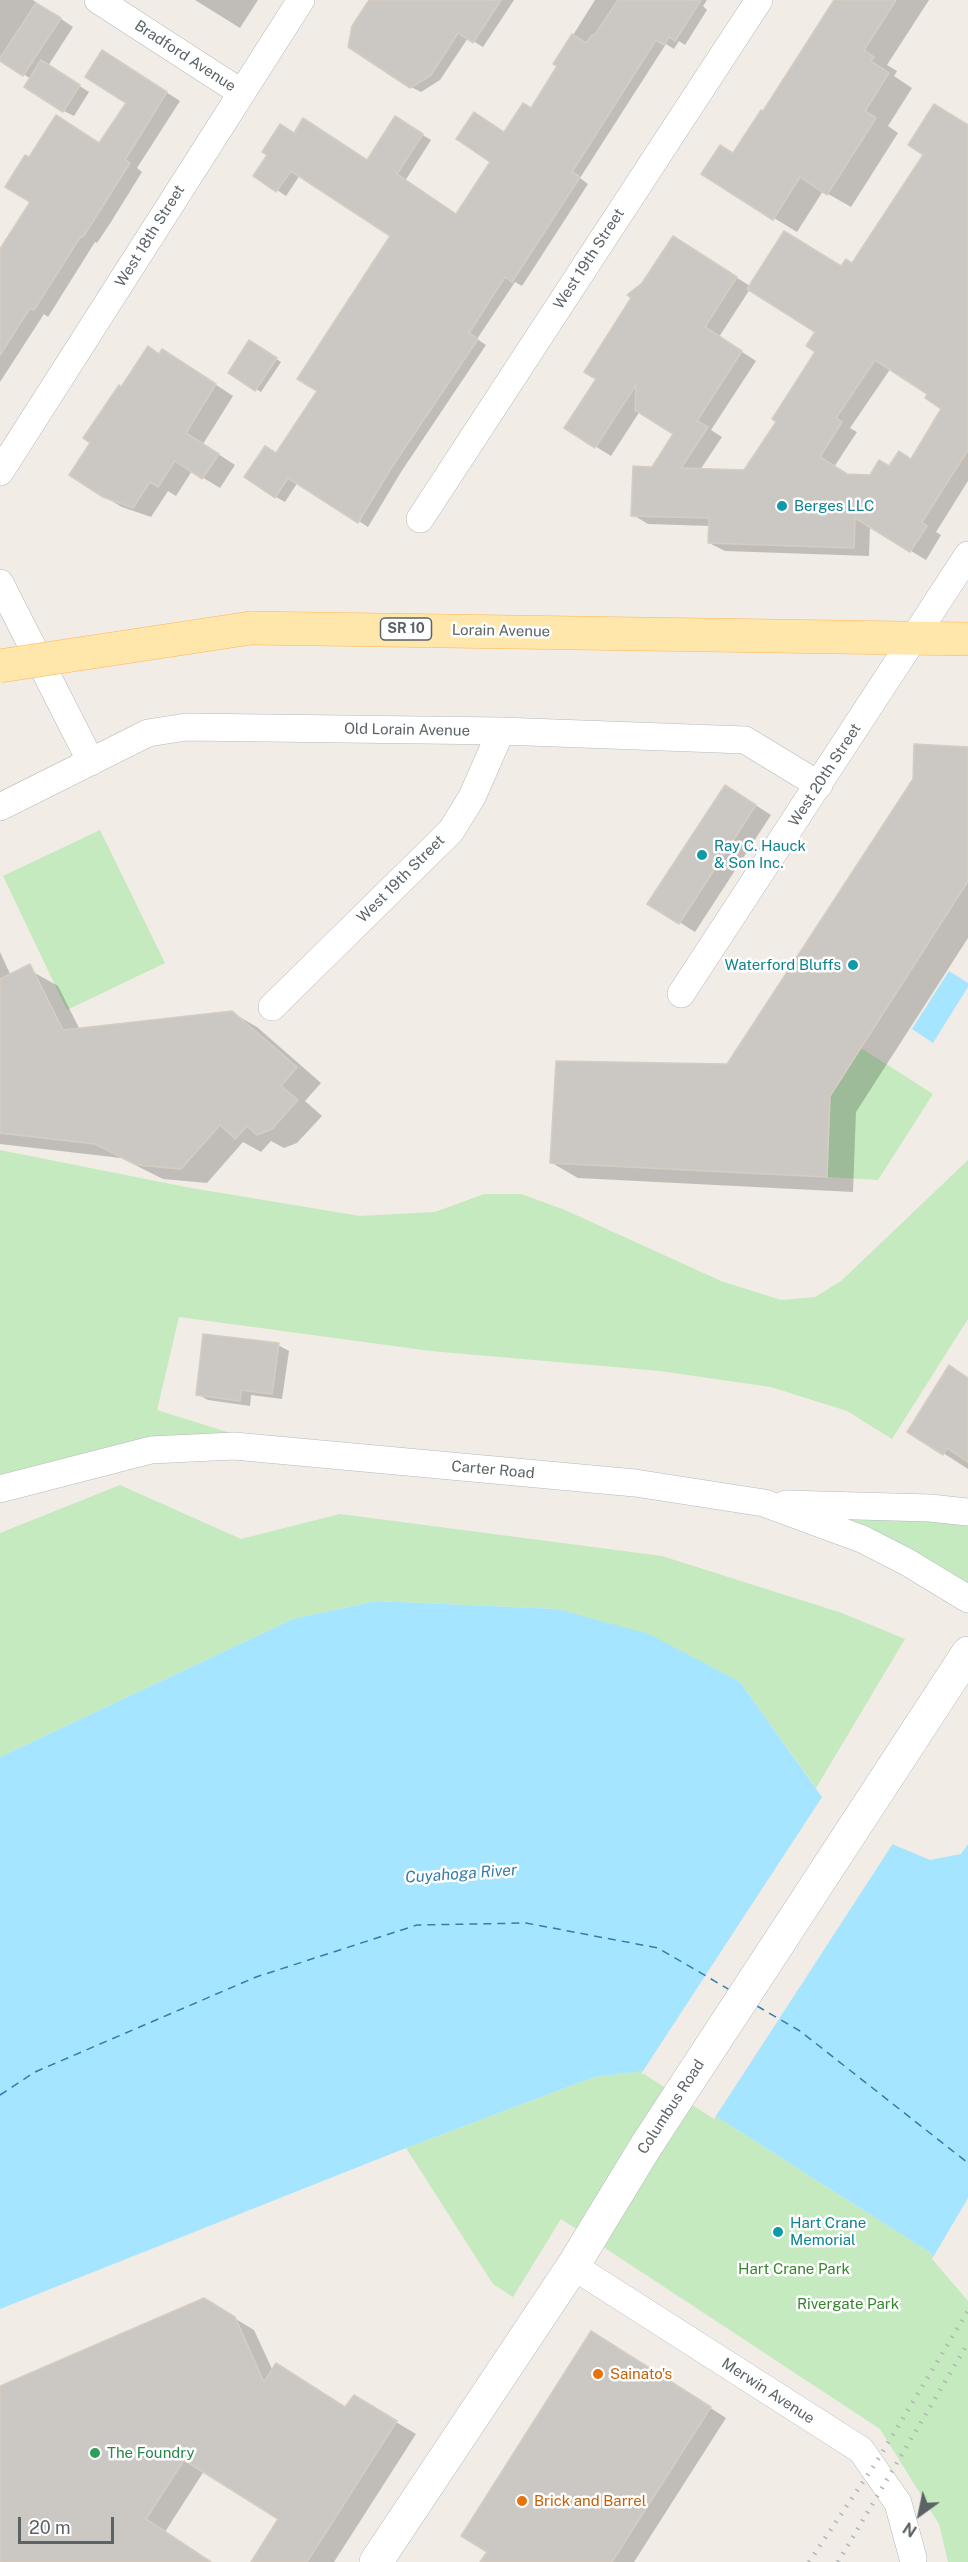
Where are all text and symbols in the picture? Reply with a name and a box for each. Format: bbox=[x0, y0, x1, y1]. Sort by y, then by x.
street label: Bradford Avenue bbox=[131, 17, 239, 95]
street label: West 18th Street bbox=[111, 182, 189, 290]
street label: West 19th Street bbox=[550, 205, 628, 313]
place label: Berges LLC bbox=[794, 497, 874, 515]
marker: Berges LLC bbox=[775, 499, 789, 513]
road number: SR 10 bbox=[380, 618, 432, 640]
street label: Lorain Avenue bbox=[452, 621, 550, 641]
street label: Old Lorain Avenue bbox=[344, 720, 470, 740]
street label: West 20th Street bbox=[785, 720, 865, 830]
street label: West 19th Street bbox=[353, 831, 449, 927]
place label: Ray C. Hauck & Son Inc. bbox=[714, 837, 806, 872]
marker: Ray C. Hauck & Son Inc. bbox=[695, 848, 709, 862]
place label: Waterford Bluffs bbox=[725, 956, 841, 974]
marker: Waterford Bluffs bbox=[846, 958, 860, 972]
street label: Carter Road bbox=[451, 1457, 535, 1483]
water label: Cuyahoga River bbox=[404, 1861, 518, 1887]
street label: Columbus Road bbox=[634, 2056, 708, 2158]
place label: Hart Crane Memorial bbox=[790, 2214, 866, 2249]
marker: Hart Crane Memorial bbox=[771, 2225, 785, 2239]
park label: Hart Crane Park bbox=[738, 2260, 850, 2278]
park label: Rivergate Park bbox=[797, 2295, 899, 2313]
street label: Merwin Avenue bbox=[718, 2354, 818, 2428]
place label: Sainato's bbox=[610, 2365, 672, 2383]
marker: Sainato's bbox=[591, 2367, 605, 2381]
place label: The Foundry bbox=[107, 2444, 194, 2462]
marker: The Foundry bbox=[88, 2446, 102, 2460]
north arrow bbox=[890, 2484, 950, 2544]
place label: Brick and Barrel bbox=[534, 2492, 646, 2510]
marker: Brick and Barrel bbox=[515, 2494, 529, 2508]
scale bar bbox=[21, 2505, 117, 2543]
text: 20 m bbox=[29, 2517, 71, 2538]
text: N bbox=[900, 2518, 920, 2541]

